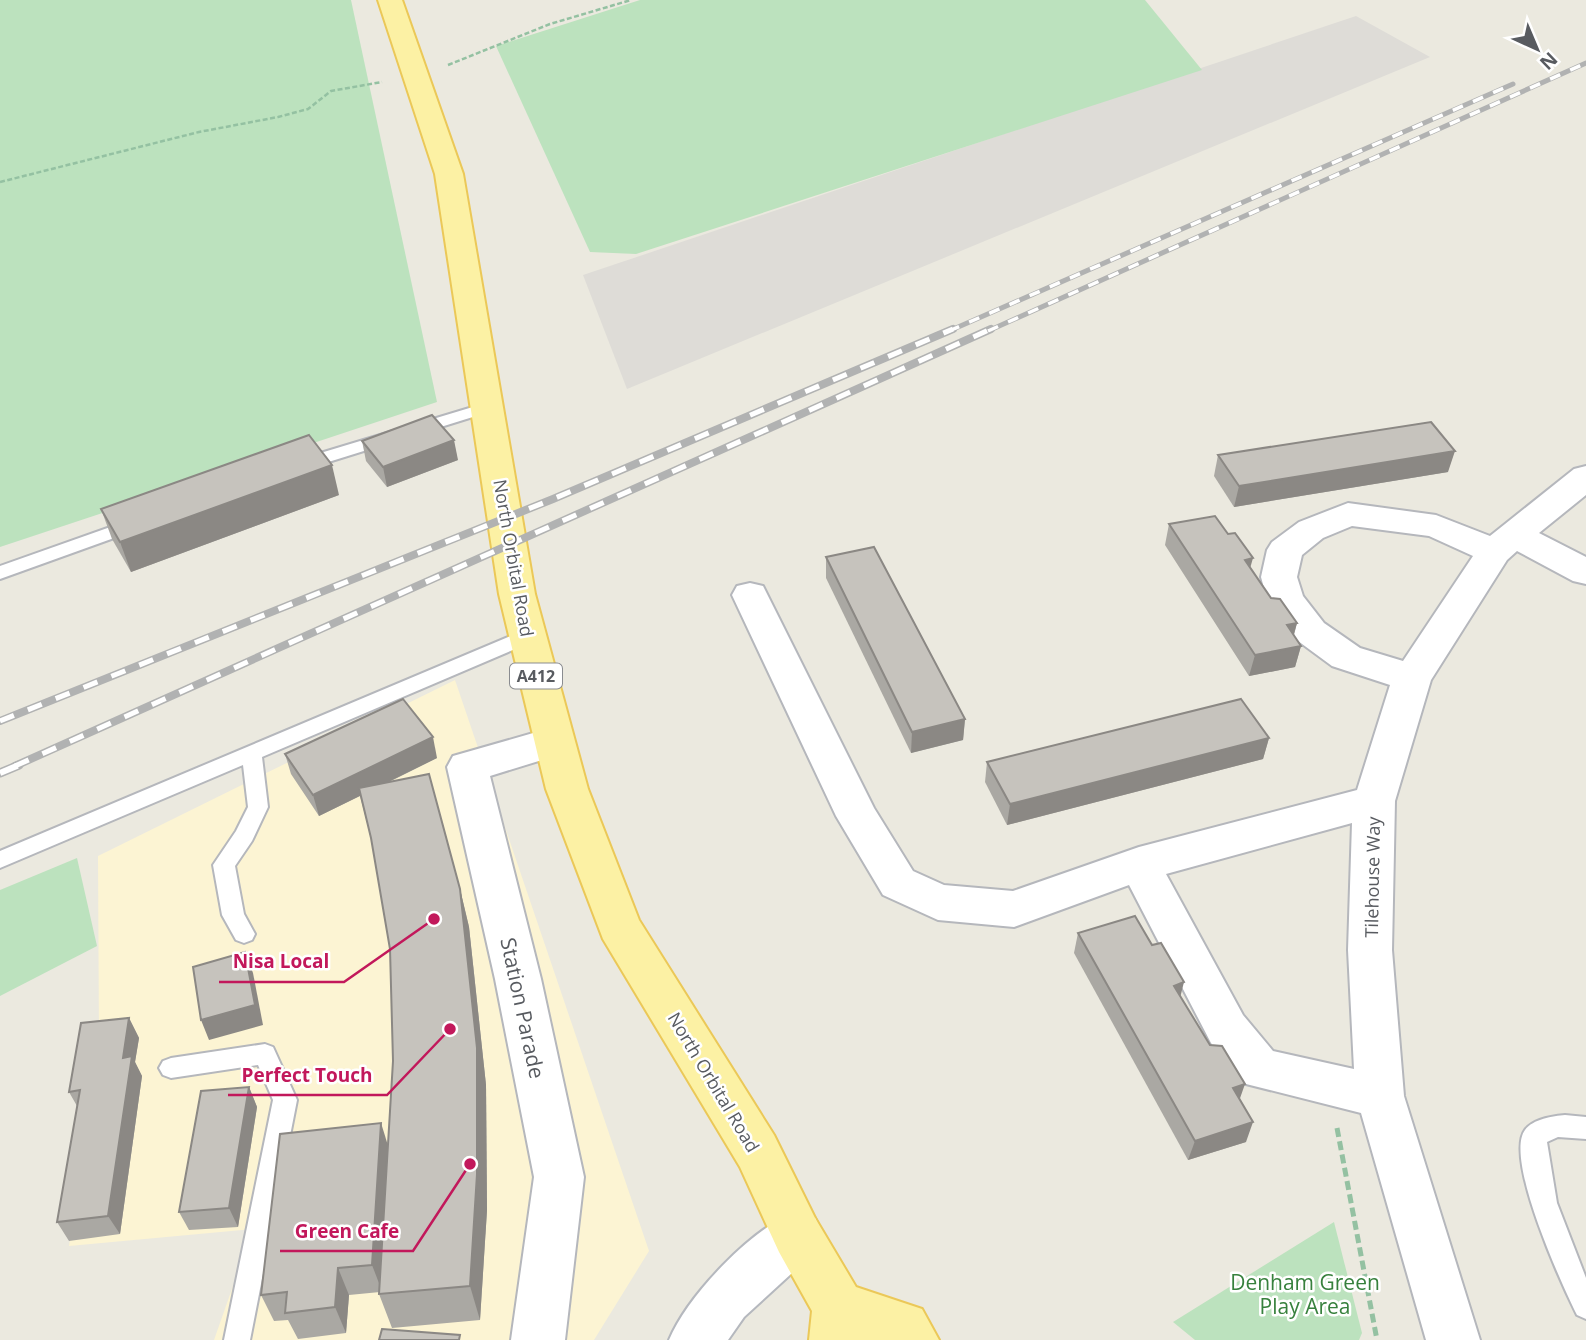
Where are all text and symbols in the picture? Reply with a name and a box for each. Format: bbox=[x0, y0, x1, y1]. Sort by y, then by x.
north arrow bbox=[1502, 14, 1572, 84]
text: N bbox=[1534, 47, 1563, 76]
street label: North Orbital Road bbox=[488, 477, 540, 639]
road number: A412 bbox=[510, 664, 562, 688]
street label: Tilehouse Way bbox=[1359, 815, 1385, 938]
street label: Station Parade bbox=[494, 935, 552, 1081]
callout: Nisa Local bbox=[219, 942, 344, 982]
text: Nisa Local bbox=[233, 948, 329, 974]
street label: North Orbital Road bbox=[663, 1008, 765, 1156]
callout: Perfect Touch bbox=[228, 1055, 387, 1095]
text: Perfect Touch bbox=[242, 1062, 372, 1088]
callout: Green Cafe bbox=[280, 1211, 413, 1251]
text: Green Cafe bbox=[295, 1218, 399, 1244]
park label: Denham Green Play Area bbox=[1230, 1268, 1380, 1320]

